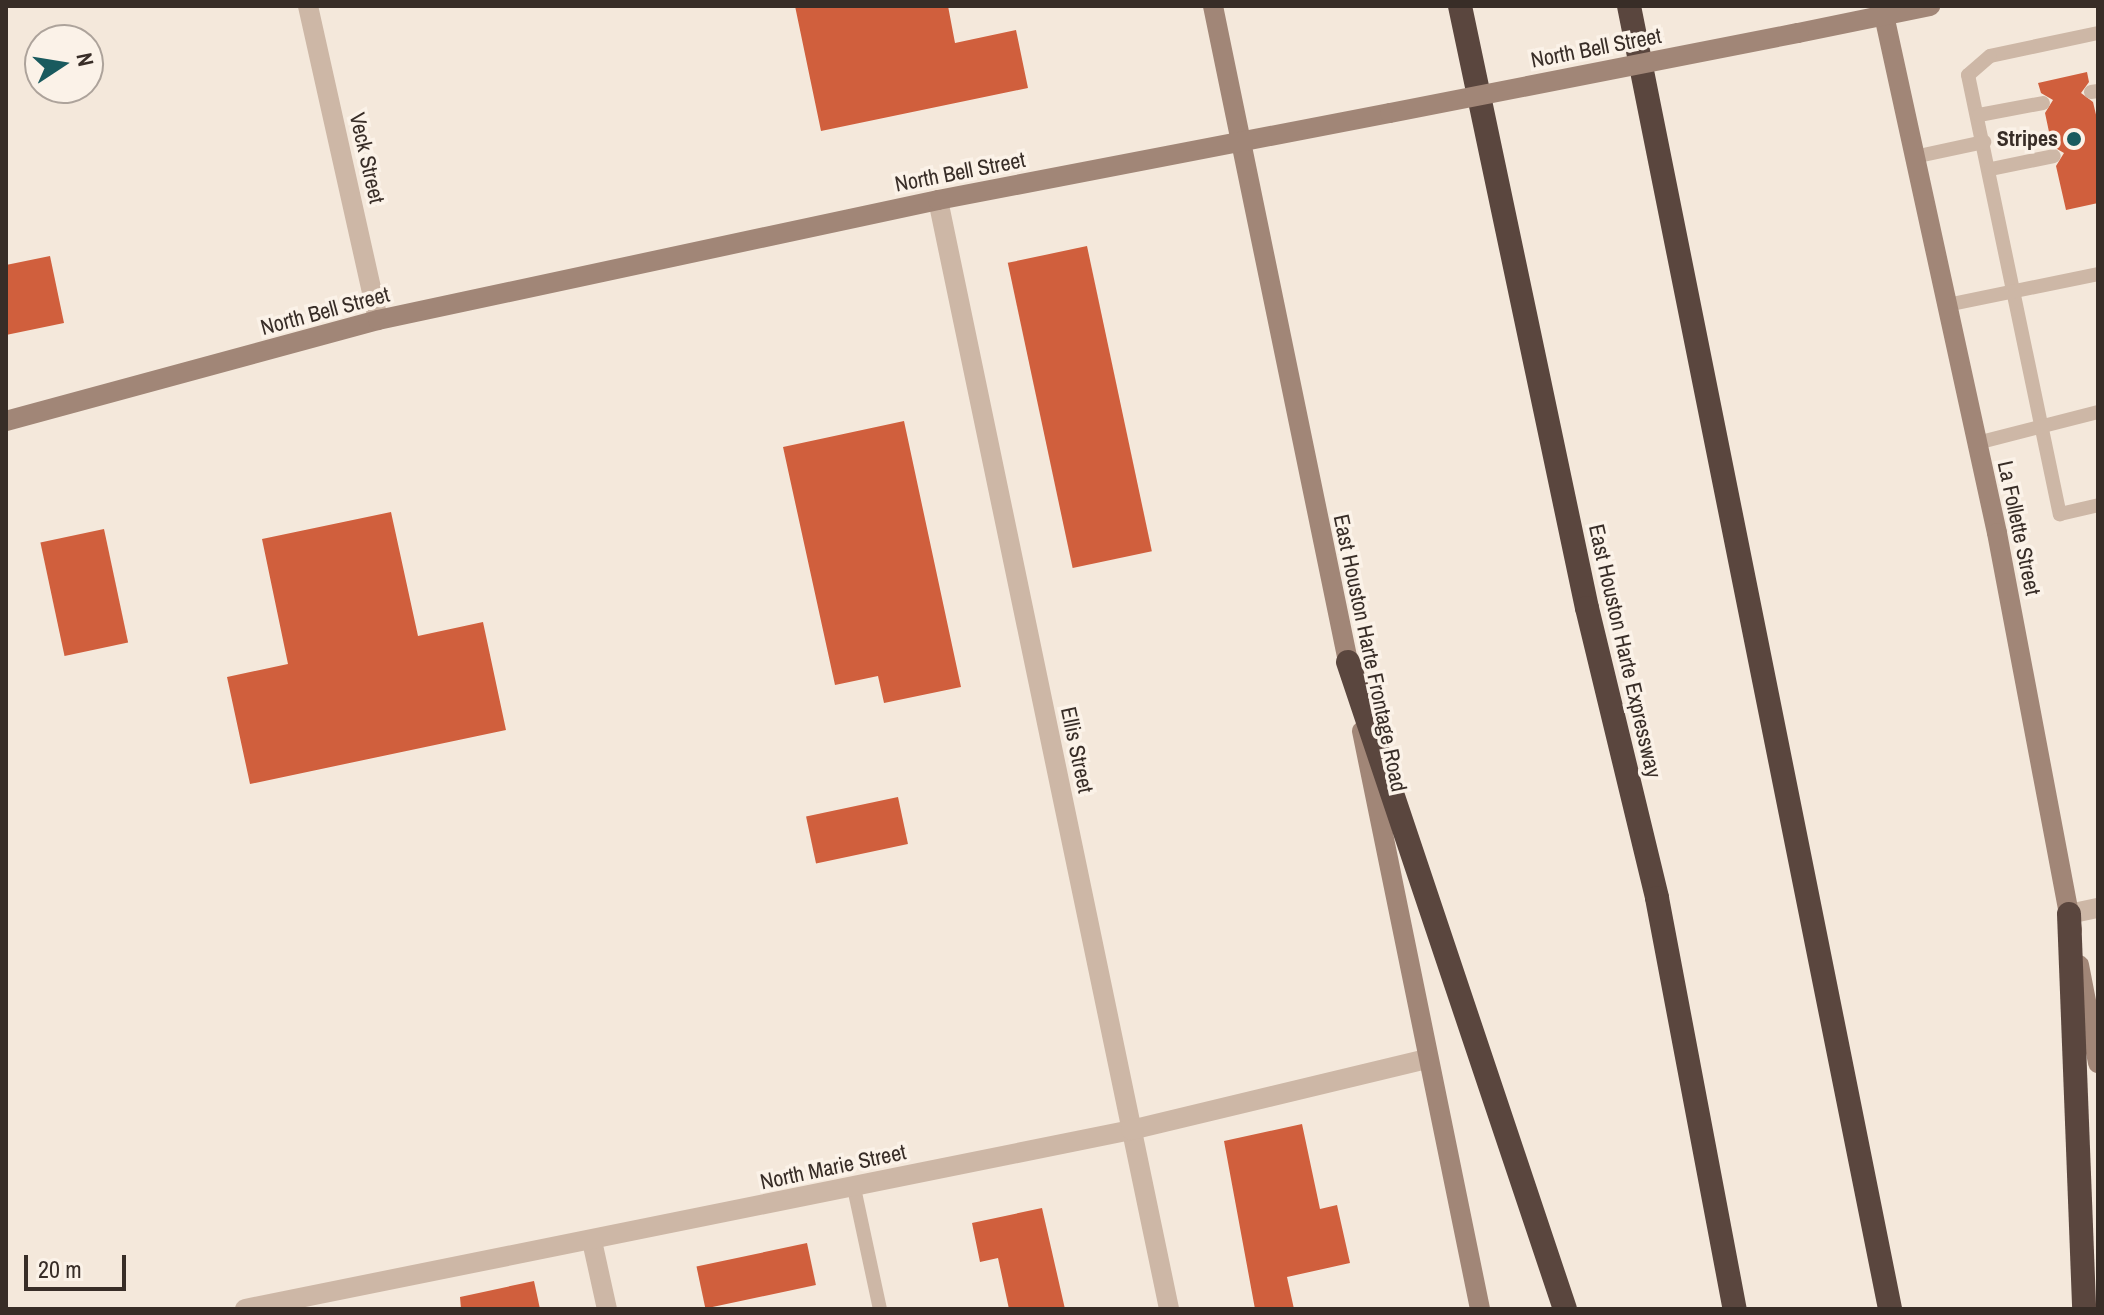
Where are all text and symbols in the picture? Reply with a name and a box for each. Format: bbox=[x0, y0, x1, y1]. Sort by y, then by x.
street label: North Bell Street bbox=[1529, 22, 1663, 74]
north arrow bbox=[24, 24, 104, 104]
text: N bbox=[69, 50, 102, 69]
street label: Veck Street bbox=[344, 110, 390, 206]
place label: Stripes bbox=[1997, 126, 2058, 152]
marker: Stripes bbox=[2065, 130, 2083, 148]
street label: North Bell Street bbox=[893, 146, 1027, 198]
street label: North Bell Street bbox=[258, 281, 392, 341]
street label: La Follette Street bbox=[1992, 458, 2046, 598]
street label: East Houston Harte Frontage Road bbox=[1328, 512, 1412, 794]
street label: East Houston Harte Expressway bbox=[1583, 522, 1667, 780]
street label: Ellis Street bbox=[1055, 705, 1099, 795]
street label: North Marie Street bbox=[758, 1139, 908, 1195]
scale bar bbox=[28, 1239, 130, 1289]
text: 20 m bbox=[38, 1253, 82, 1285]

